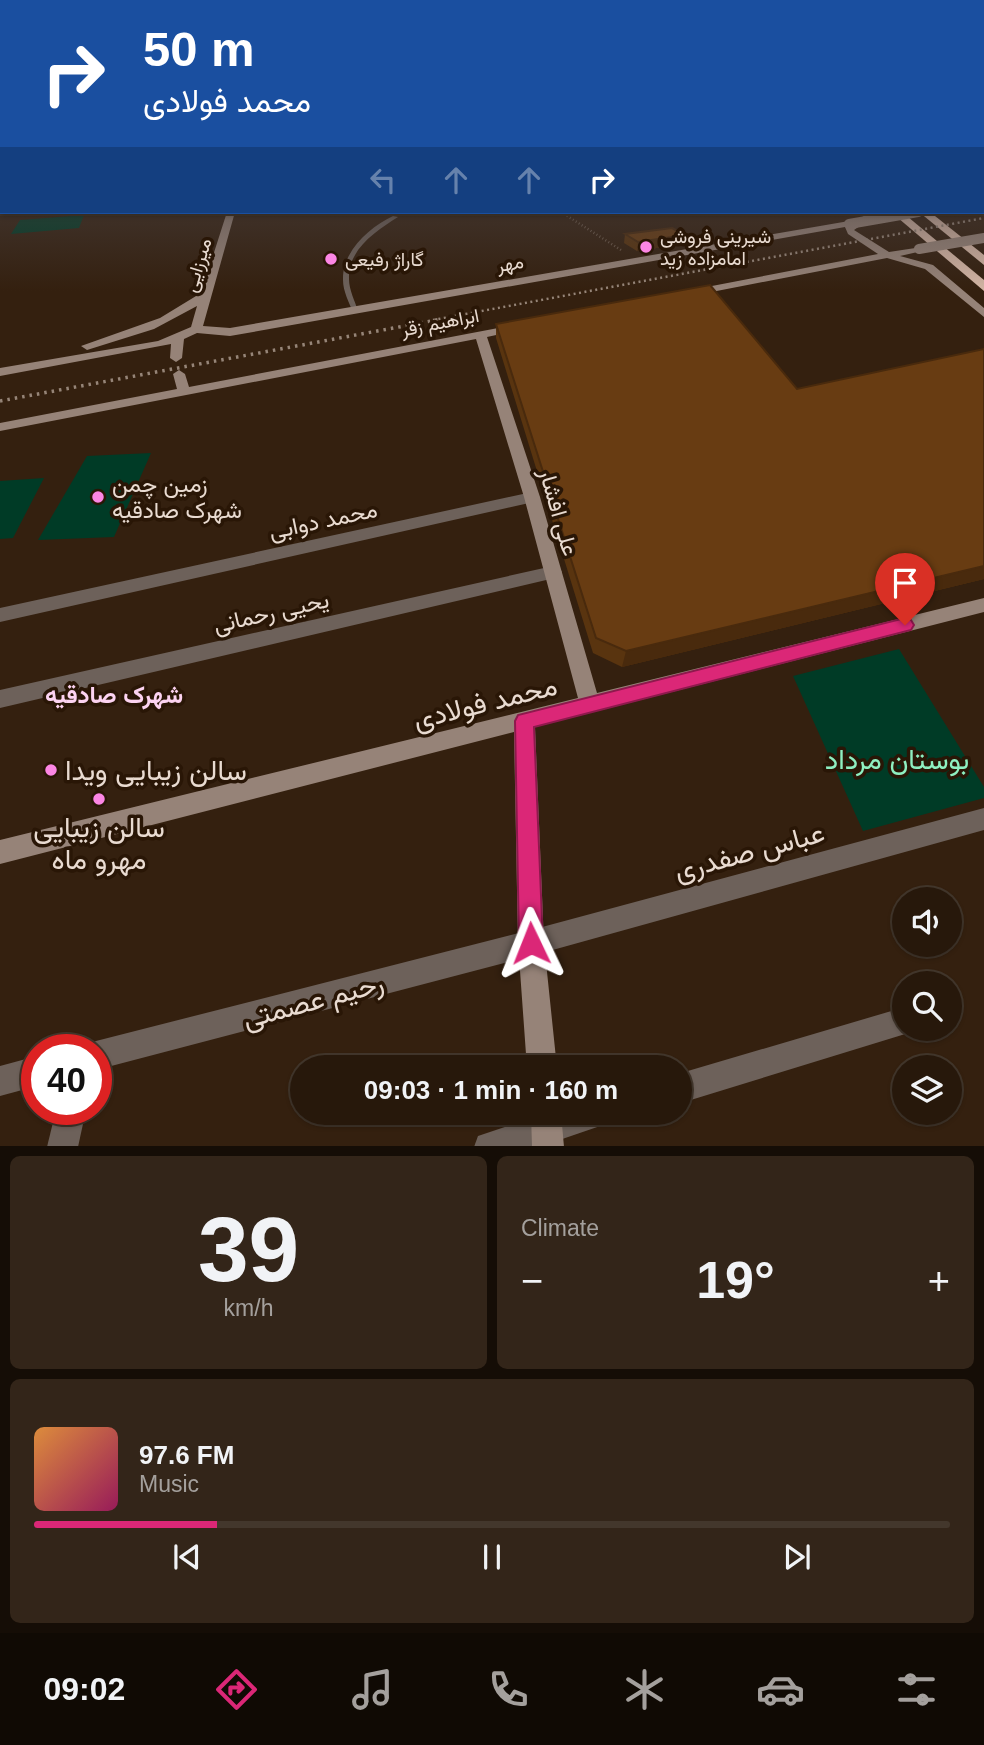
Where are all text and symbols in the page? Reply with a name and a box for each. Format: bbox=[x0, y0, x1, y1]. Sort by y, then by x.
text: 50 m bbox=[143, 22, 255, 76]
icon: right bbox=[28, 28, 119, 119]
text: محمد فولادی bbox=[143, 83, 311, 119]
icon: left bbox=[364, 161, 402, 199]
icon: ahead bbox=[437, 161, 475, 199]
icon: ahead bbox=[510, 161, 548, 199]
icon: right bbox=[583, 161, 621, 199]
place label: شیرینی فروشی امامزاده زید bbox=[660, 226, 771, 270]
street label: میرزایی bbox=[179, 236, 217, 295]
marker: شیرینی فروشی امامزاده زید bbox=[638, 239, 654, 255]
place label: گاراژ رفیعی bbox=[345, 249, 424, 271]
marker: گاراژ رفیعی bbox=[323, 251, 339, 267]
street label: مهر bbox=[494, 251, 525, 277]
street label: ابراهیم زقر bbox=[398, 305, 481, 342]
street label: علی افشار bbox=[532, 464, 584, 559]
place label: زمین چمن شهرک صادقیه bbox=[112, 471, 242, 525]
marker: زمین چمن شهرک صادقیه bbox=[90, 489, 106, 505]
street label: محمد دوابی bbox=[266, 496, 380, 545]
pin bbox=[875, 553, 935, 625]
icon: arrive bbox=[886, 564, 924, 602]
street label: یحیی رحمانی bbox=[211, 586, 332, 640]
street label: محمد فولادی bbox=[410, 670, 561, 737]
district label: شهرک صادقیه bbox=[45, 681, 183, 710]
park label: بوستان مرداد bbox=[825, 744, 969, 777]
place label: سالن زیبایی ویدا bbox=[65, 755, 247, 788]
marker: سالن زیبایی ویدا bbox=[43, 762, 59, 778]
marker: سالن زیبایی مهرو ماه bbox=[91, 791, 107, 807]
place label: سالن زیبایی مهرو ماه bbox=[33, 812, 165, 877]
street label: عباس صفدری bbox=[671, 817, 828, 888]
map controls bbox=[892, 887, 962, 1125]
button: sound bbox=[892, 887, 962, 957]
position arrow bbox=[494, 906, 568, 980]
street label: رحیم عصمتی bbox=[239, 967, 388, 1037]
button: search bbox=[892, 971, 962, 1041]
speed limit sign: 40 bbox=[21, 1034, 112, 1125]
button: layers bbox=[892, 1055, 962, 1125]
text: 09:03 · 1 min · 160 m bbox=[364, 1075, 618, 1105]
text: 39 bbox=[198, 1199, 299, 1300]
text: Climate bbox=[521, 1215, 599, 1241]
text: 19° bbox=[696, 1251, 775, 1309]
text: − bbox=[521, 1260, 543, 1302]
text: + bbox=[928, 1260, 950, 1302]
text: km/h bbox=[224, 1295, 273, 1321]
text: 97.6 FM bbox=[139, 1440, 234, 1470]
text: Music bbox=[139, 1471, 199, 1497]
icon: previous bbox=[168, 1538, 206, 1576]
icon: pause bbox=[473, 1538, 511, 1576]
icon: next bbox=[778, 1538, 816, 1576]
icon: directions bbox=[212, 1665, 261, 1714]
icon: music bbox=[348, 1665, 397, 1714]
icon: phone bbox=[484, 1665, 533, 1714]
icon: climate bbox=[620, 1665, 669, 1714]
icon: car bbox=[756, 1665, 805, 1714]
icon: filters bbox=[892, 1665, 941, 1714]
text: 09:02 bbox=[43, 1671, 125, 1707]

